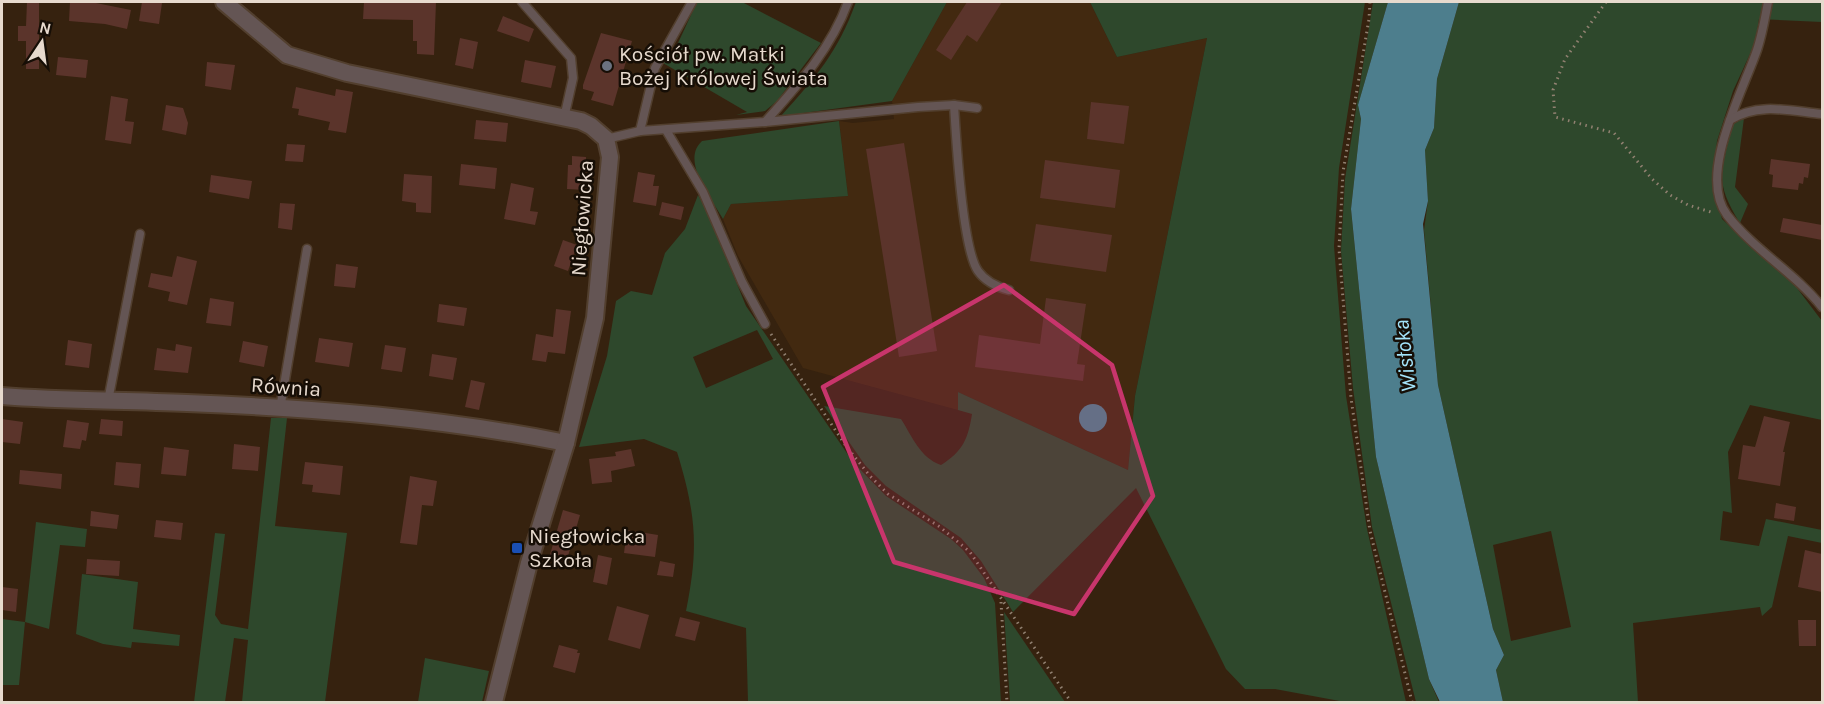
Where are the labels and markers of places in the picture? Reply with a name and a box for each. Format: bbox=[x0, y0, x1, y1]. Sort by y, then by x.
place label: Kościół pw. Matki Bożej Królowej Świata bbox=[619, 42, 828, 90]
marker: Kościół pw. Matki Bożej Królowej Świata bbox=[600, 59, 614, 73]
place label: Niegłowicka Szkoła bbox=[529, 524, 645, 572]
marker: Niegłowicka Szkoła bbox=[510, 541, 524, 555]

